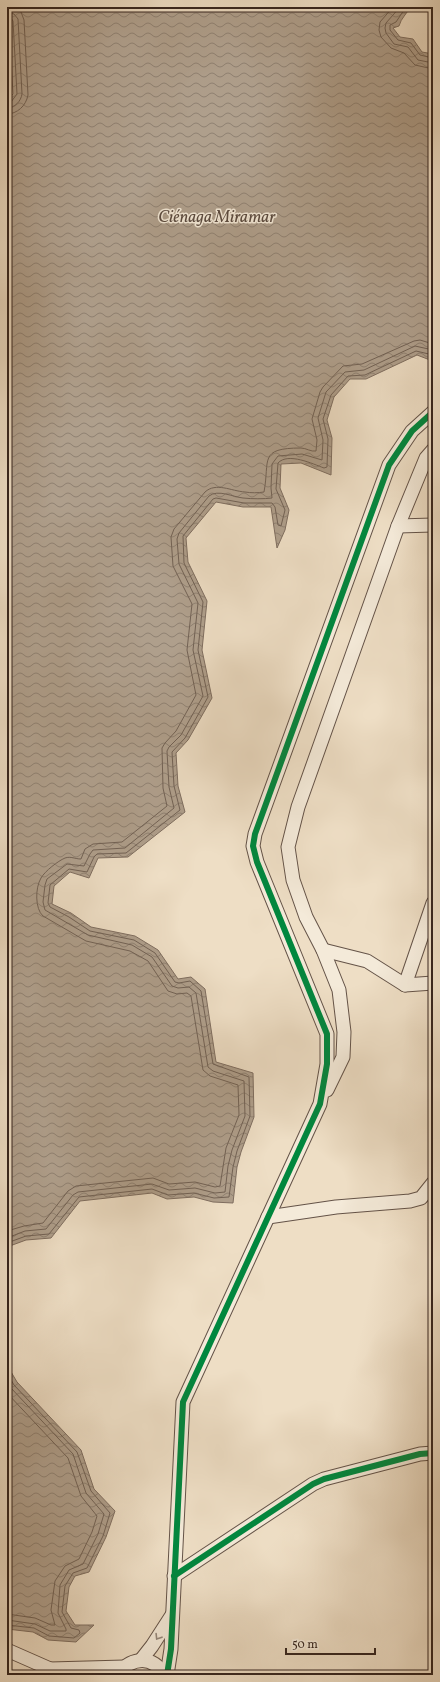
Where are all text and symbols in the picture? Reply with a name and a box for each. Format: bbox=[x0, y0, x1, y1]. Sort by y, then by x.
water label: Ciénaga Miramar bbox=[158, 206, 276, 229]
scale bar bbox=[286, 1630, 375, 1656]
one-way arrow bbox=[155, 1633, 163, 1640]
text: 50 m bbox=[292, 1637, 318, 1653]

